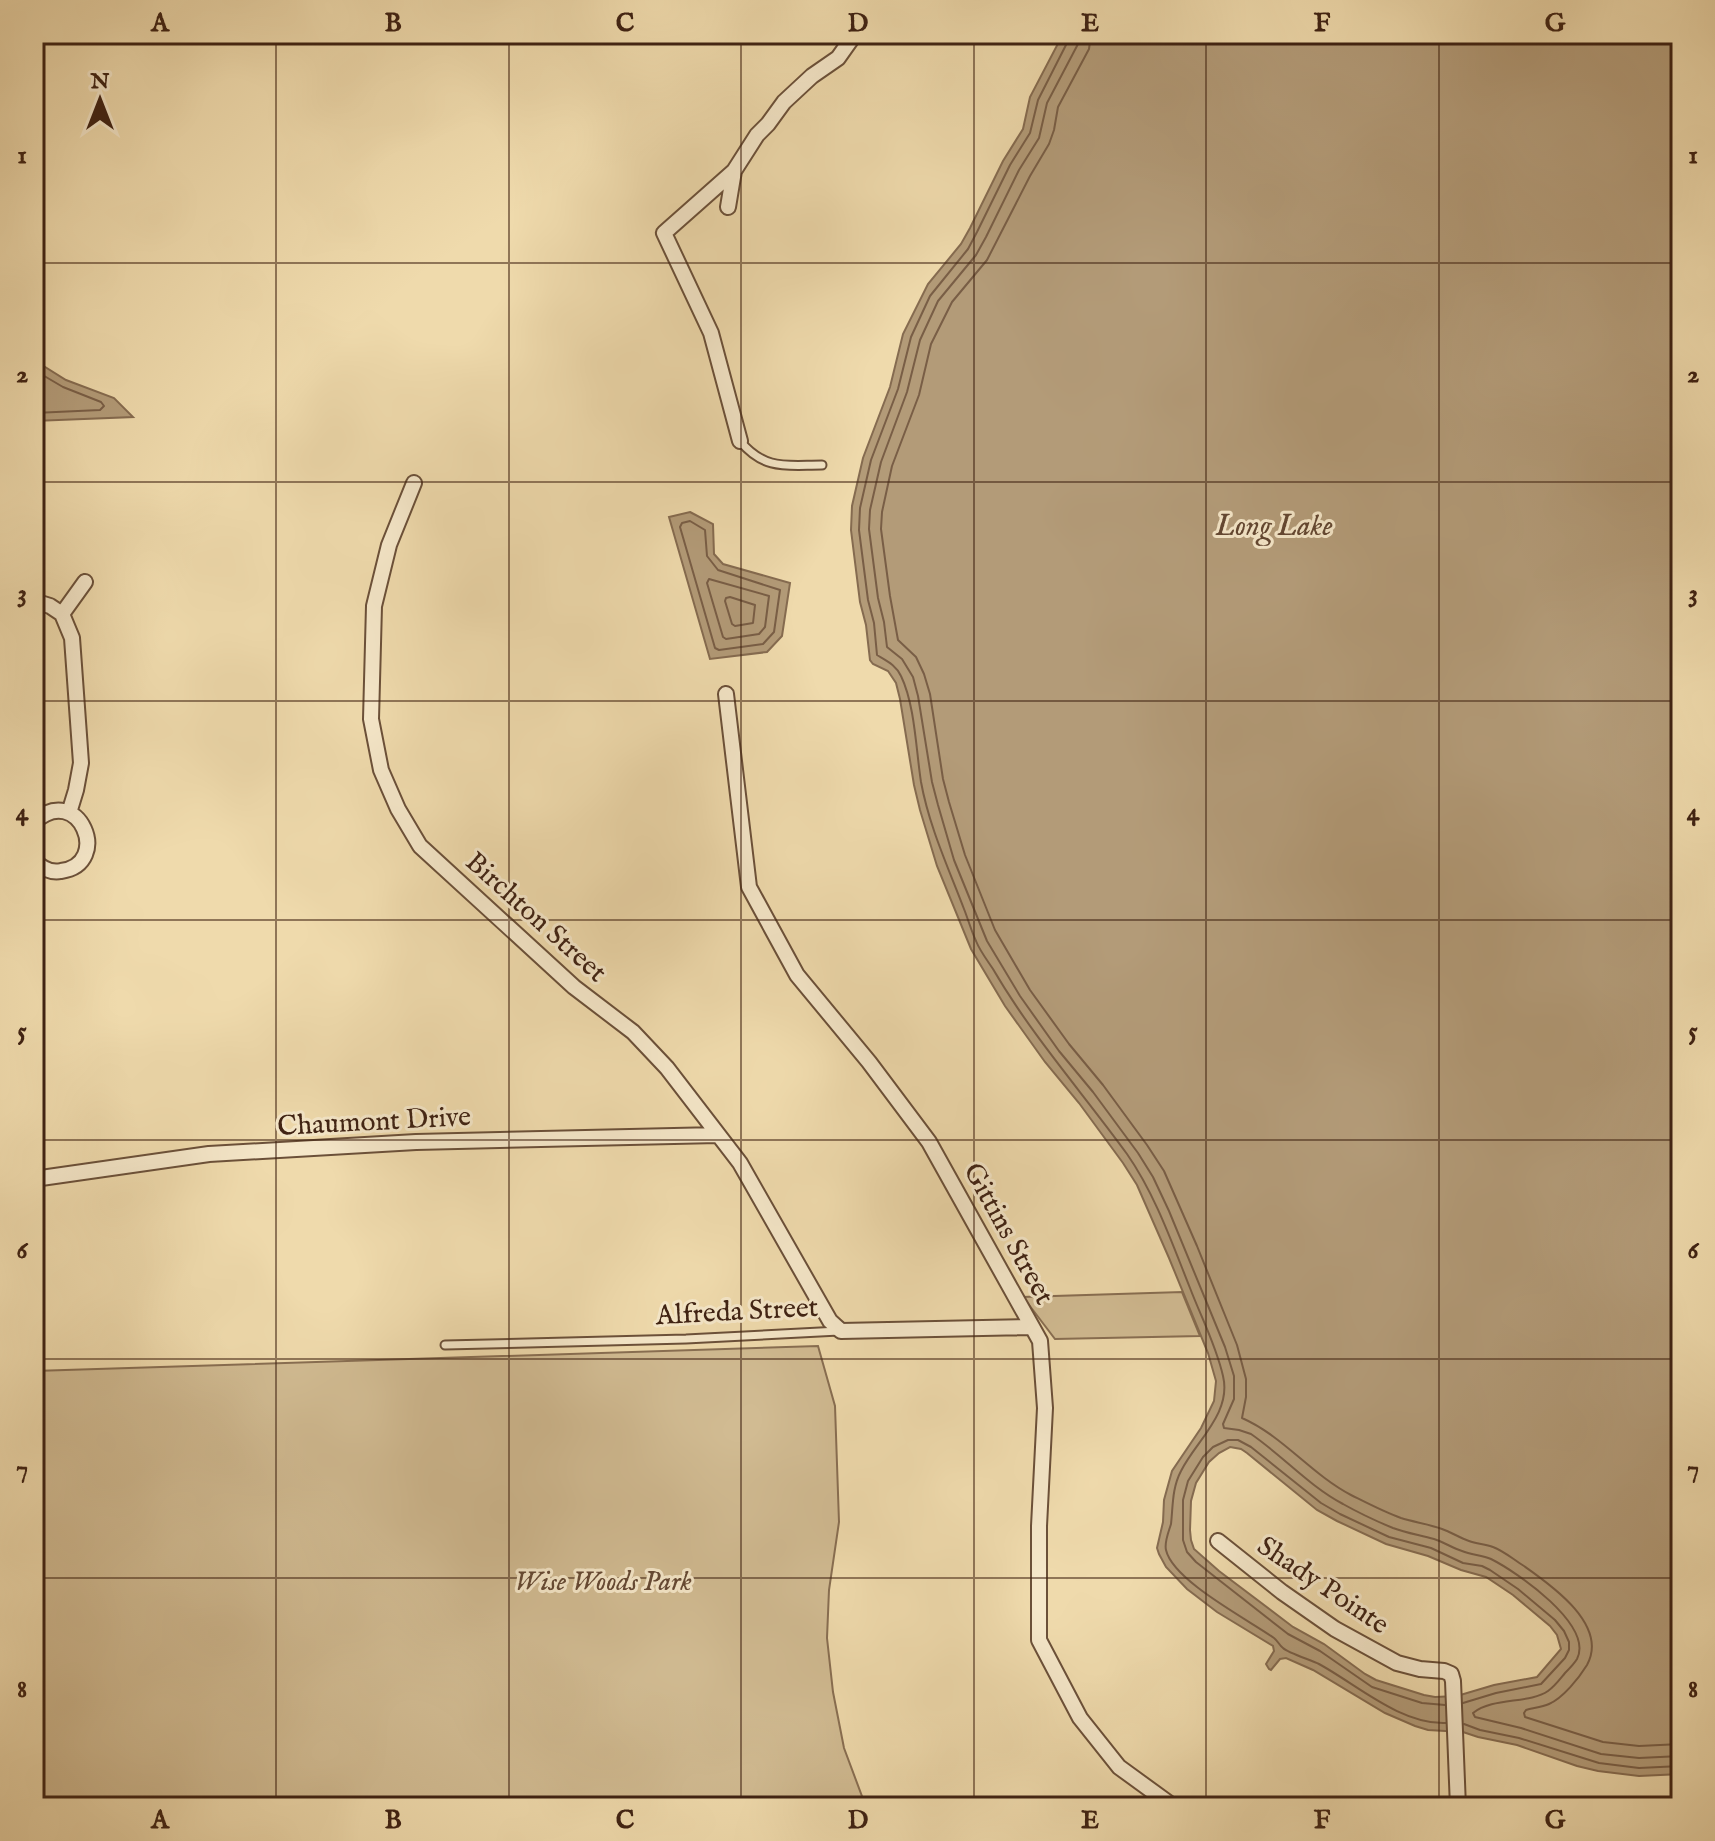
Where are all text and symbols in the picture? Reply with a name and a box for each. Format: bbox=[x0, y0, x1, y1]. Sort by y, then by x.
text: A bbox=[150, 7, 170, 40]
text: B bbox=[384, 7, 402, 40]
text: C bbox=[616, 7, 635, 40]
text: D bbox=[848, 7, 869, 40]
text: E bbox=[1081, 7, 1099, 40]
text: F bbox=[1314, 7, 1331, 40]
text: G bbox=[1545, 7, 1566, 40]
north arrow bbox=[60, 60, 140, 140]
text: N bbox=[89, 68, 110, 96]
text: 1 bbox=[17, 139, 27, 172]
text: 1 bbox=[1688, 139, 1698, 172]
text: 2 bbox=[16, 358, 28, 391]
text: 2 bbox=[1687, 358, 1699, 391]
water label: Long Lake bbox=[1214, 508, 1333, 546]
text: 3 bbox=[17, 577, 27, 610]
text: 3 bbox=[1688, 577, 1698, 610]
text: 4 bbox=[16, 796, 30, 829]
text: 4 bbox=[1687, 796, 1701, 829]
street label: Birchton Street bbox=[457, 845, 614, 991]
text: 5 bbox=[17, 1015, 27, 1048]
text: 5 bbox=[1688, 1015, 1698, 1048]
street label: Chaumont Drive bbox=[276, 1100, 472, 1145]
street label: Gittins Street bbox=[954, 1157, 1061, 1312]
text: 6 bbox=[17, 1234, 29, 1267]
text: 6 bbox=[1688, 1234, 1700, 1267]
street label: Alfreda Street bbox=[654, 1291, 820, 1334]
text: 7 bbox=[16, 1453, 28, 1486]
text: 7 bbox=[1687, 1453, 1699, 1486]
street label: Shady Pointe bbox=[1250, 1529, 1395, 1643]
park label: Wise Woods Park bbox=[514, 1565, 692, 1600]
text: 8 bbox=[17, 1673, 27, 1706]
text: 8 bbox=[1688, 1673, 1698, 1706]
text: A bbox=[150, 1804, 170, 1837]
text: B bbox=[384, 1804, 402, 1837]
text: C bbox=[616, 1804, 635, 1837]
text: D bbox=[848, 1804, 869, 1837]
text: E bbox=[1081, 1804, 1099, 1837]
text: F bbox=[1314, 1804, 1331, 1837]
text: G bbox=[1545, 1804, 1566, 1837]

